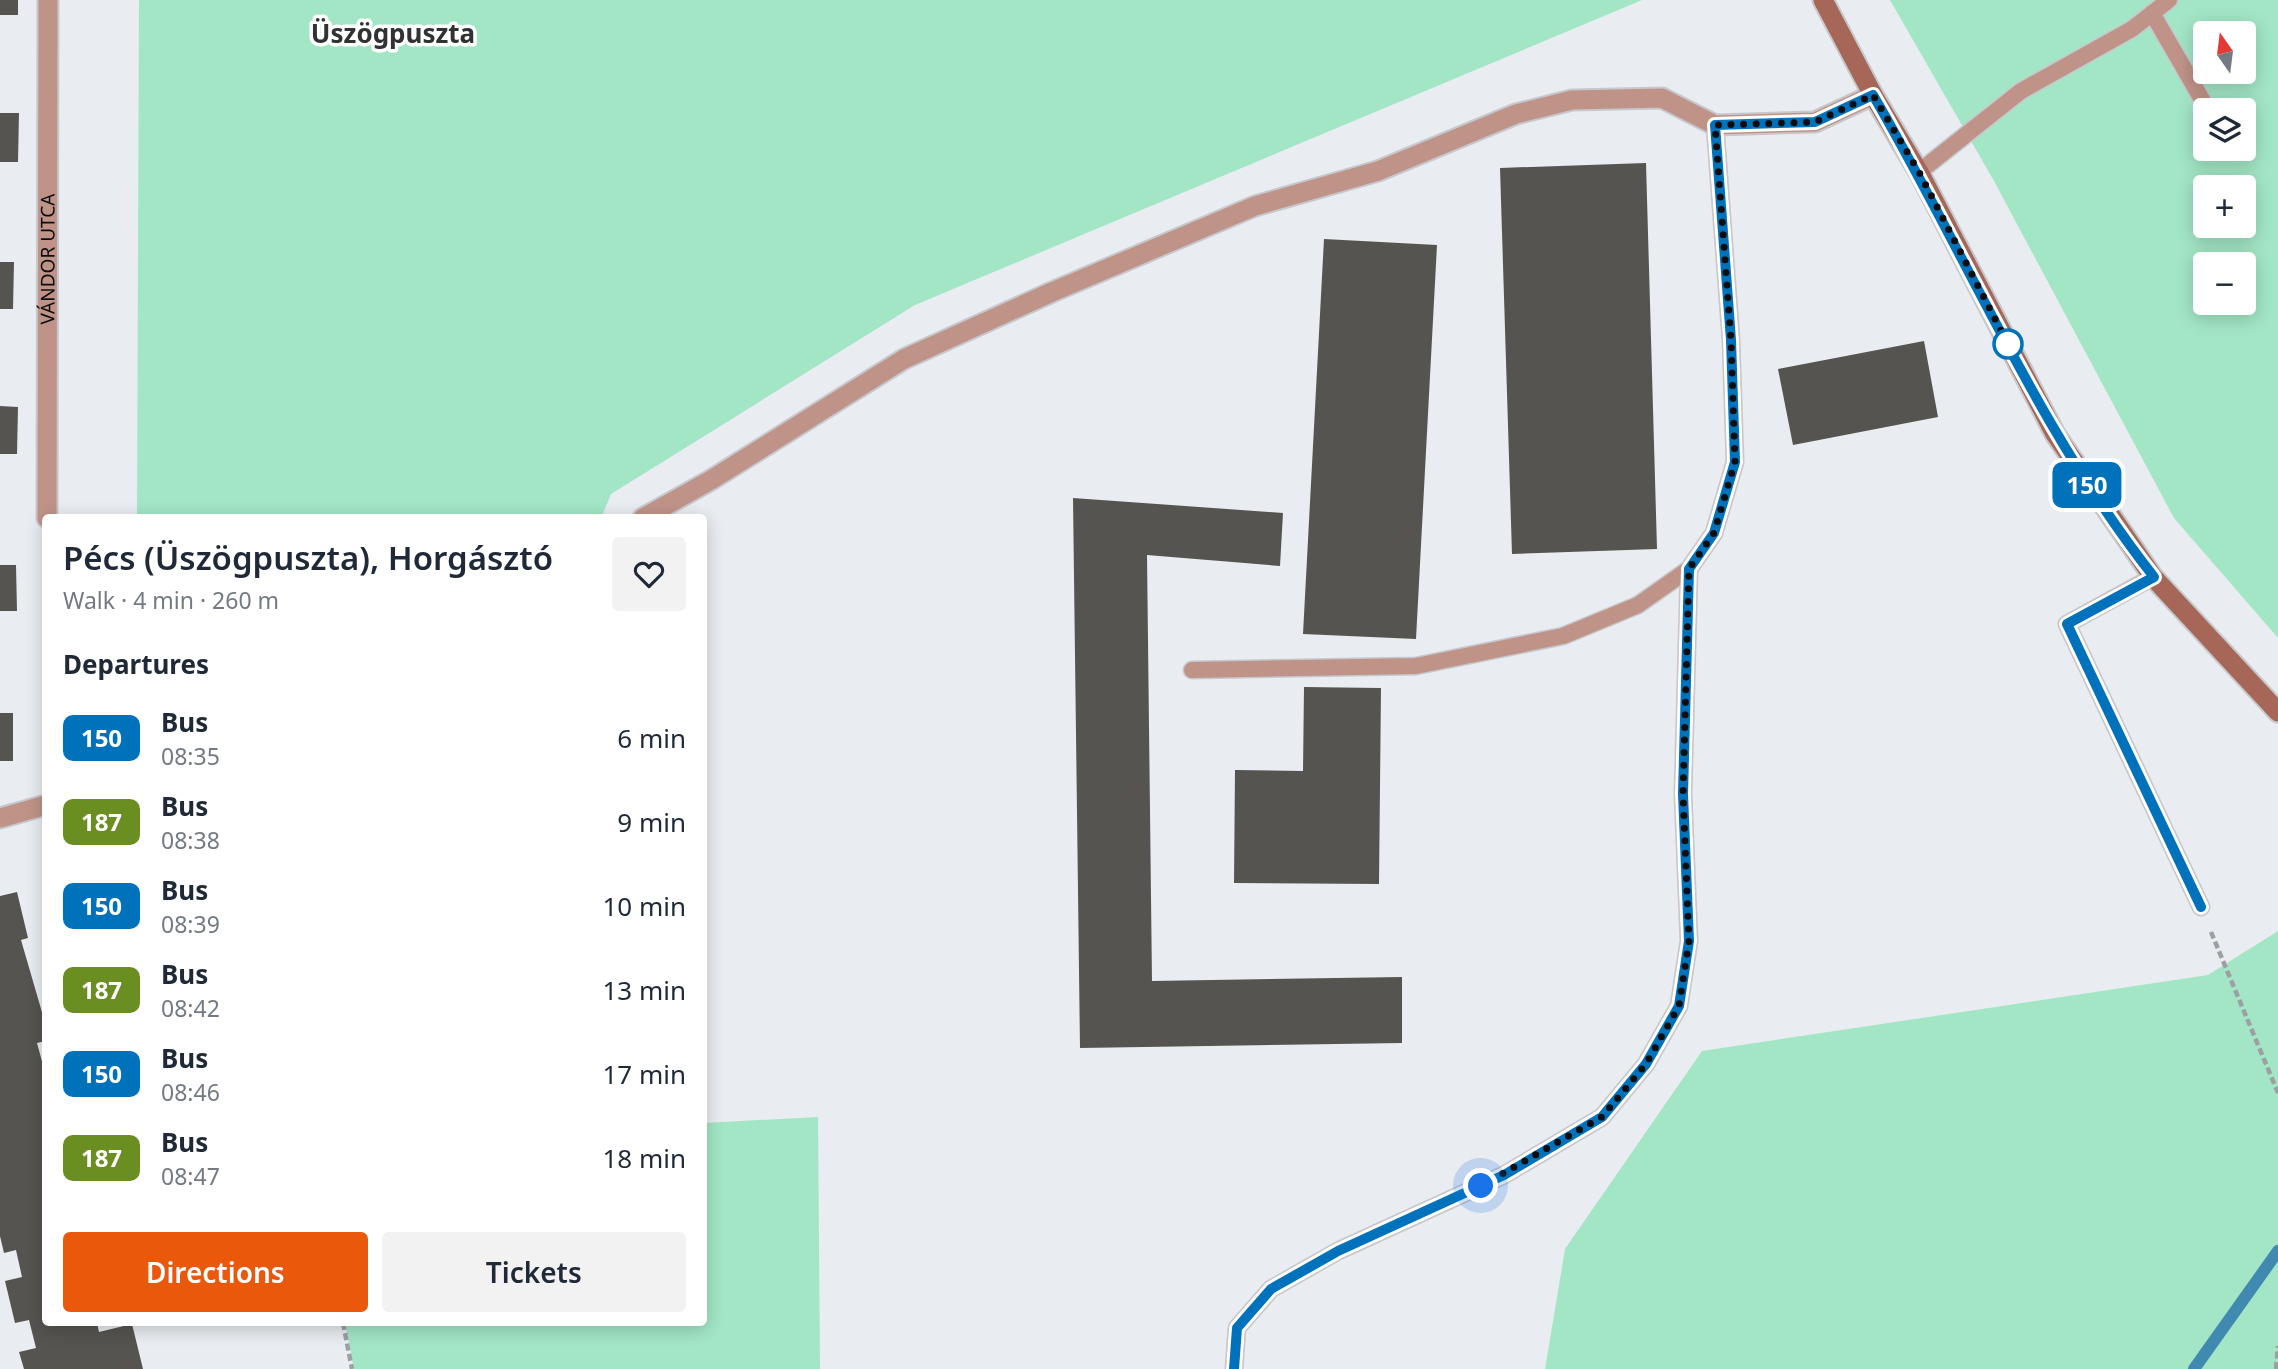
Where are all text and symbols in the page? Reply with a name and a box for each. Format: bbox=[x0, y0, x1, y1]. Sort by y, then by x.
district label: Üszögpuszta bbox=[311, 15, 475, 51]
north arrow bbox=[2193, 21, 2256, 84]
map controls bbox=[2193, 21, 2256, 315]
button: layers bbox=[2193, 98, 2256, 161]
button: + bbox=[2193, 175, 2256, 238]
street label: VÁNDOR UTCA bbox=[34, 193, 61, 325]
button: − bbox=[2193, 252, 2256, 315]
unlabelled marker bbox=[1993, 329, 2023, 359]
line badge: 150 bbox=[2047, 462, 2127, 508]
text: 150 bbox=[2066, 468, 2108, 501]
text: Pécs (Üszögpuszta), Horgásztó bbox=[63, 535, 553, 580]
button: heart bbox=[612, 537, 686, 611]
text: Walk · 4 min · 260 m bbox=[63, 584, 279, 616]
text: Departures bbox=[63, 646, 209, 682]
text: Bus bbox=[161, 704, 208, 740]
text: 6 min bbox=[617, 720, 686, 756]
text: 150 bbox=[81, 721, 122, 754]
text: 08:35 bbox=[161, 740, 220, 772]
text: Bus bbox=[161, 788, 208, 824]
text: 9 min bbox=[617, 804, 686, 840]
text: 187 bbox=[81, 805, 122, 838]
text: 08:38 bbox=[161, 824, 220, 856]
text: Bus bbox=[161, 872, 208, 908]
text: 10 min bbox=[602, 888, 686, 924]
text: 150 bbox=[81, 889, 122, 922]
text: 08:39 bbox=[161, 908, 220, 940]
text: Bus bbox=[161, 956, 208, 992]
text: 13 min bbox=[602, 972, 686, 1008]
text: 187 bbox=[81, 973, 122, 1006]
text: 08:42 bbox=[161, 992, 220, 1024]
text: Bus bbox=[161, 1040, 208, 1076]
text: 17 min bbox=[602, 1056, 686, 1092]
text: 150 bbox=[81, 1057, 122, 1090]
text: 08:46 bbox=[161, 1076, 220, 1108]
text: Bus bbox=[161, 1124, 208, 1160]
text: 18 min bbox=[602, 1140, 686, 1176]
text: 187 bbox=[81, 1141, 122, 1174]
text: 08:47 bbox=[161, 1160, 220, 1192]
your location bbox=[1463, 1168, 1498, 1203]
button: Directions bbox=[63, 1232, 368, 1312]
button: Tickets bbox=[382, 1232, 686, 1312]

